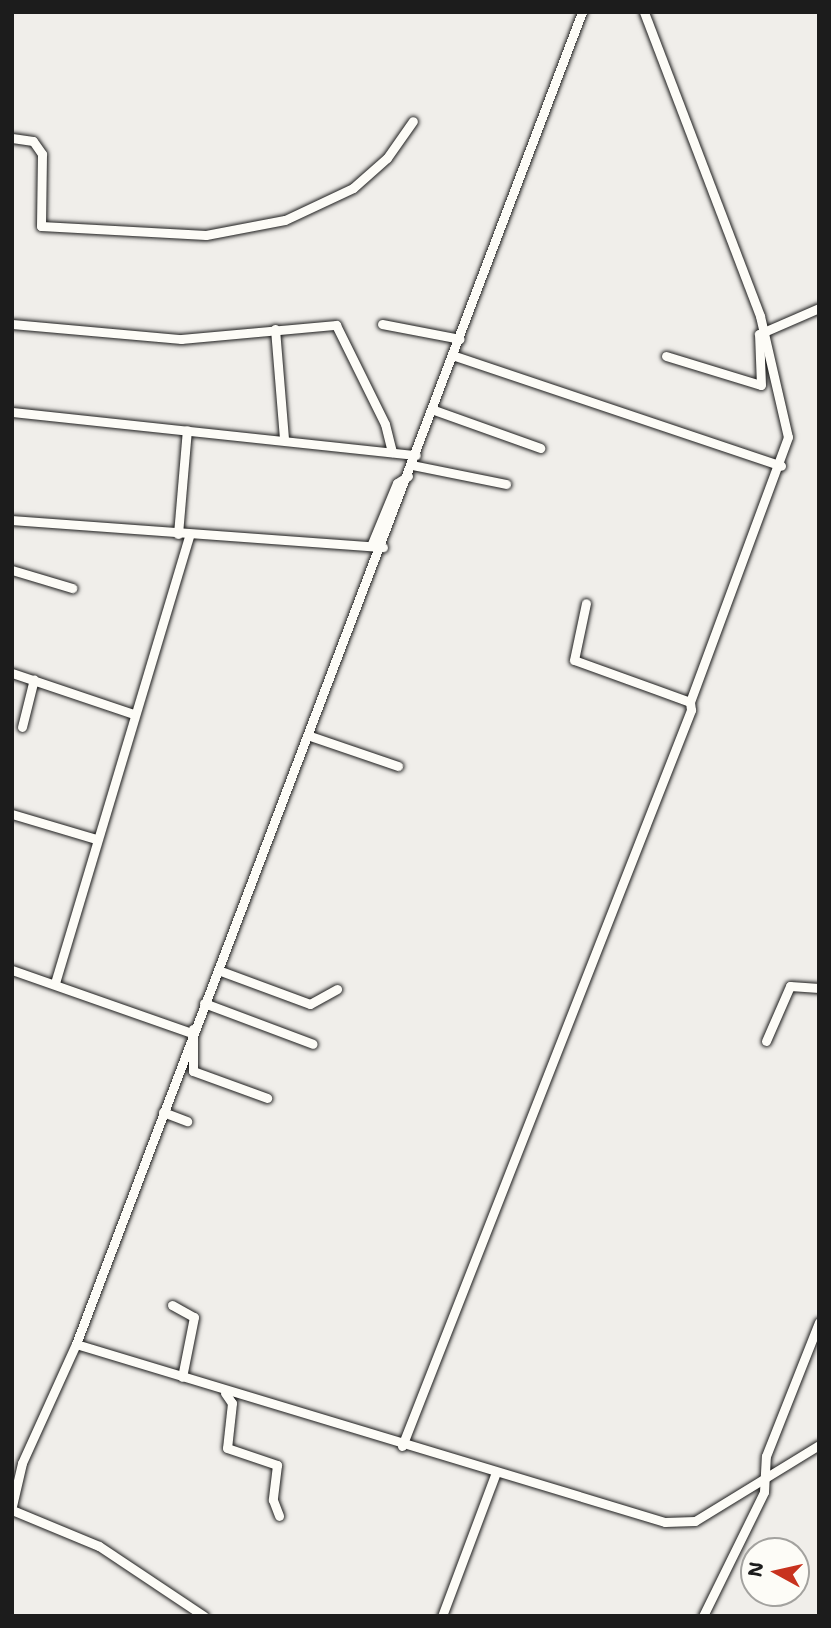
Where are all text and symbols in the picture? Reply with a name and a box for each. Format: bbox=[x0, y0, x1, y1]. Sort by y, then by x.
north arrow bbox=[740, 1537, 810, 1607]
text: N bbox=[742, 1560, 769, 1578]

